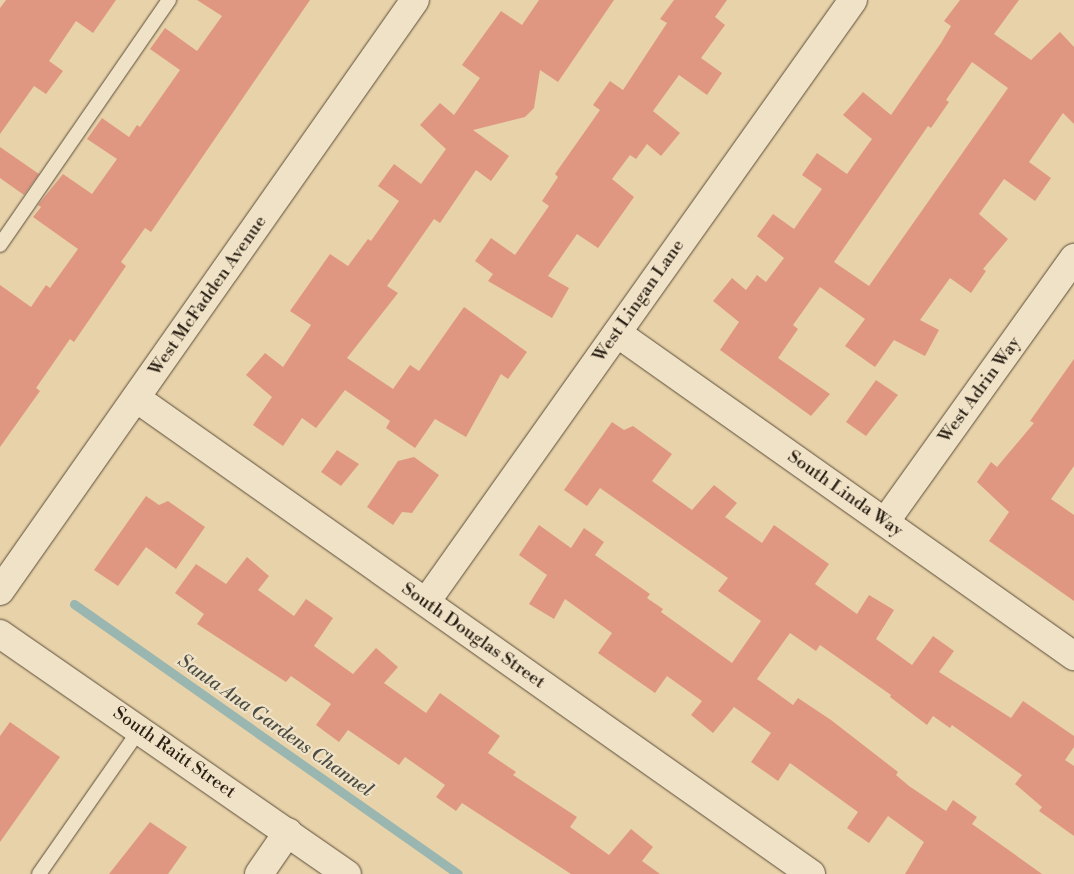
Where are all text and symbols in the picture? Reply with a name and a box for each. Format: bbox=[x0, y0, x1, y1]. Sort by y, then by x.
street label: West McFadden Avenue bbox=[145, 212, 271, 380]
street label: West Lingan Lane bbox=[589, 236, 689, 366]
street label: West Adrin Way bbox=[934, 333, 1026, 447]
street label: South Linda Way bbox=[783, 446, 907, 542]
street label: South Douglas Street bbox=[397, 578, 549, 694]
water label: Santa Ana Gardens Channel bbox=[173, 650, 377, 802]
street label: South Raitt Street bbox=[109, 703, 239, 803]

